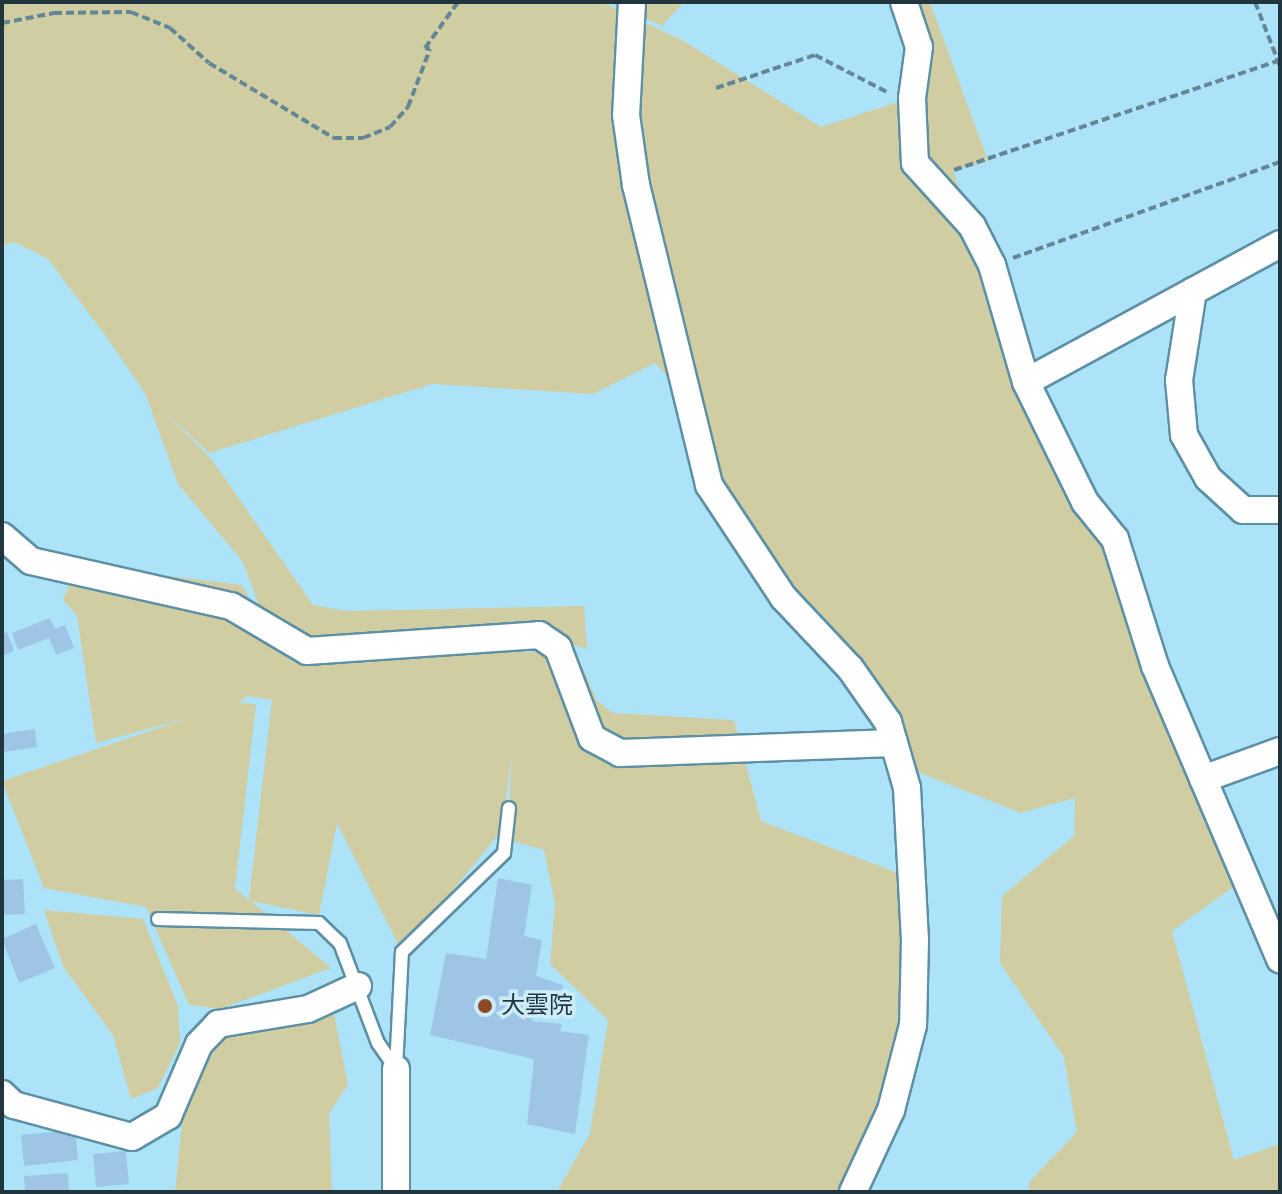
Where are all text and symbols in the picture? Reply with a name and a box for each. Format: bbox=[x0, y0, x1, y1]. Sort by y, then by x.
place label: 大雲院 bbox=[501, 992, 573, 1020]
marker: 大雲院 bbox=[476, 997, 494, 1015]

